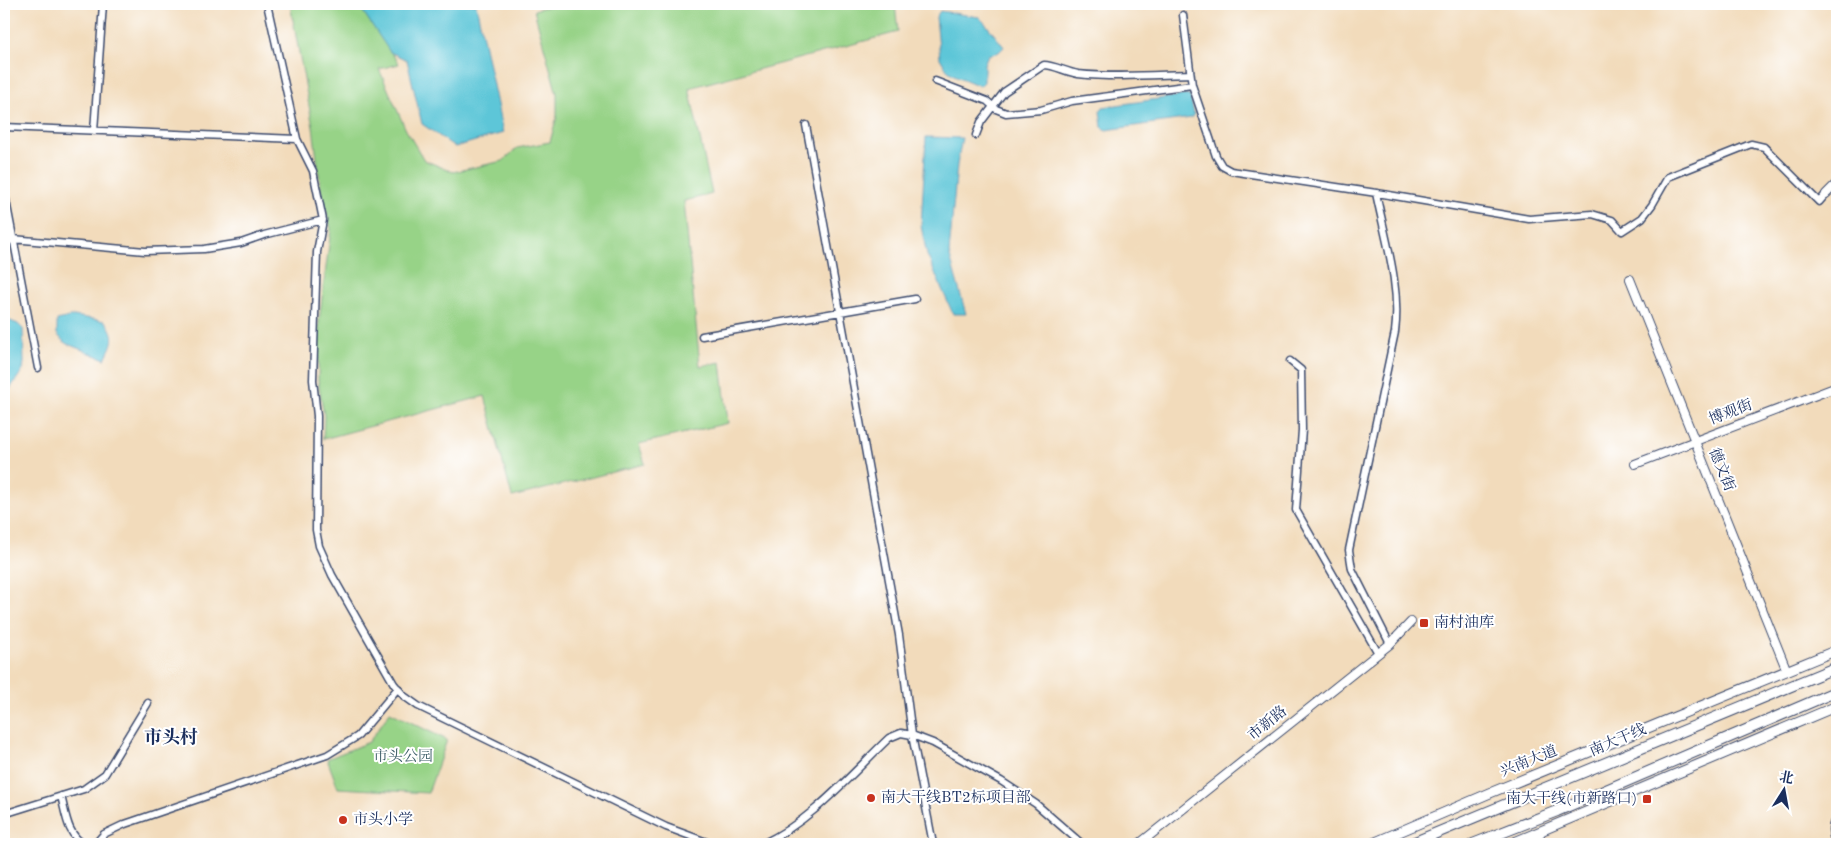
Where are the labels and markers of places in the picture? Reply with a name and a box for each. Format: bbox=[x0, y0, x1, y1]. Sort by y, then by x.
place label: 南村油库 bbox=[1434, 614, 1494, 631]
marker: 南村油库 bbox=[1418, 617, 1430, 629]
place label: 南大干线BT2标项目部 bbox=[881, 789, 1031, 806]
place label: 南大干线(市新路口) bbox=[1506, 790, 1637, 807]
marker: 南大干线BT2标项目部 bbox=[865, 792, 877, 804]
marker: 南大干线(市新路口) bbox=[1641, 793, 1653, 805]
place label: 市头小学 bbox=[353, 811, 413, 828]
marker: 市头小学 bbox=[337, 814, 349, 826]

